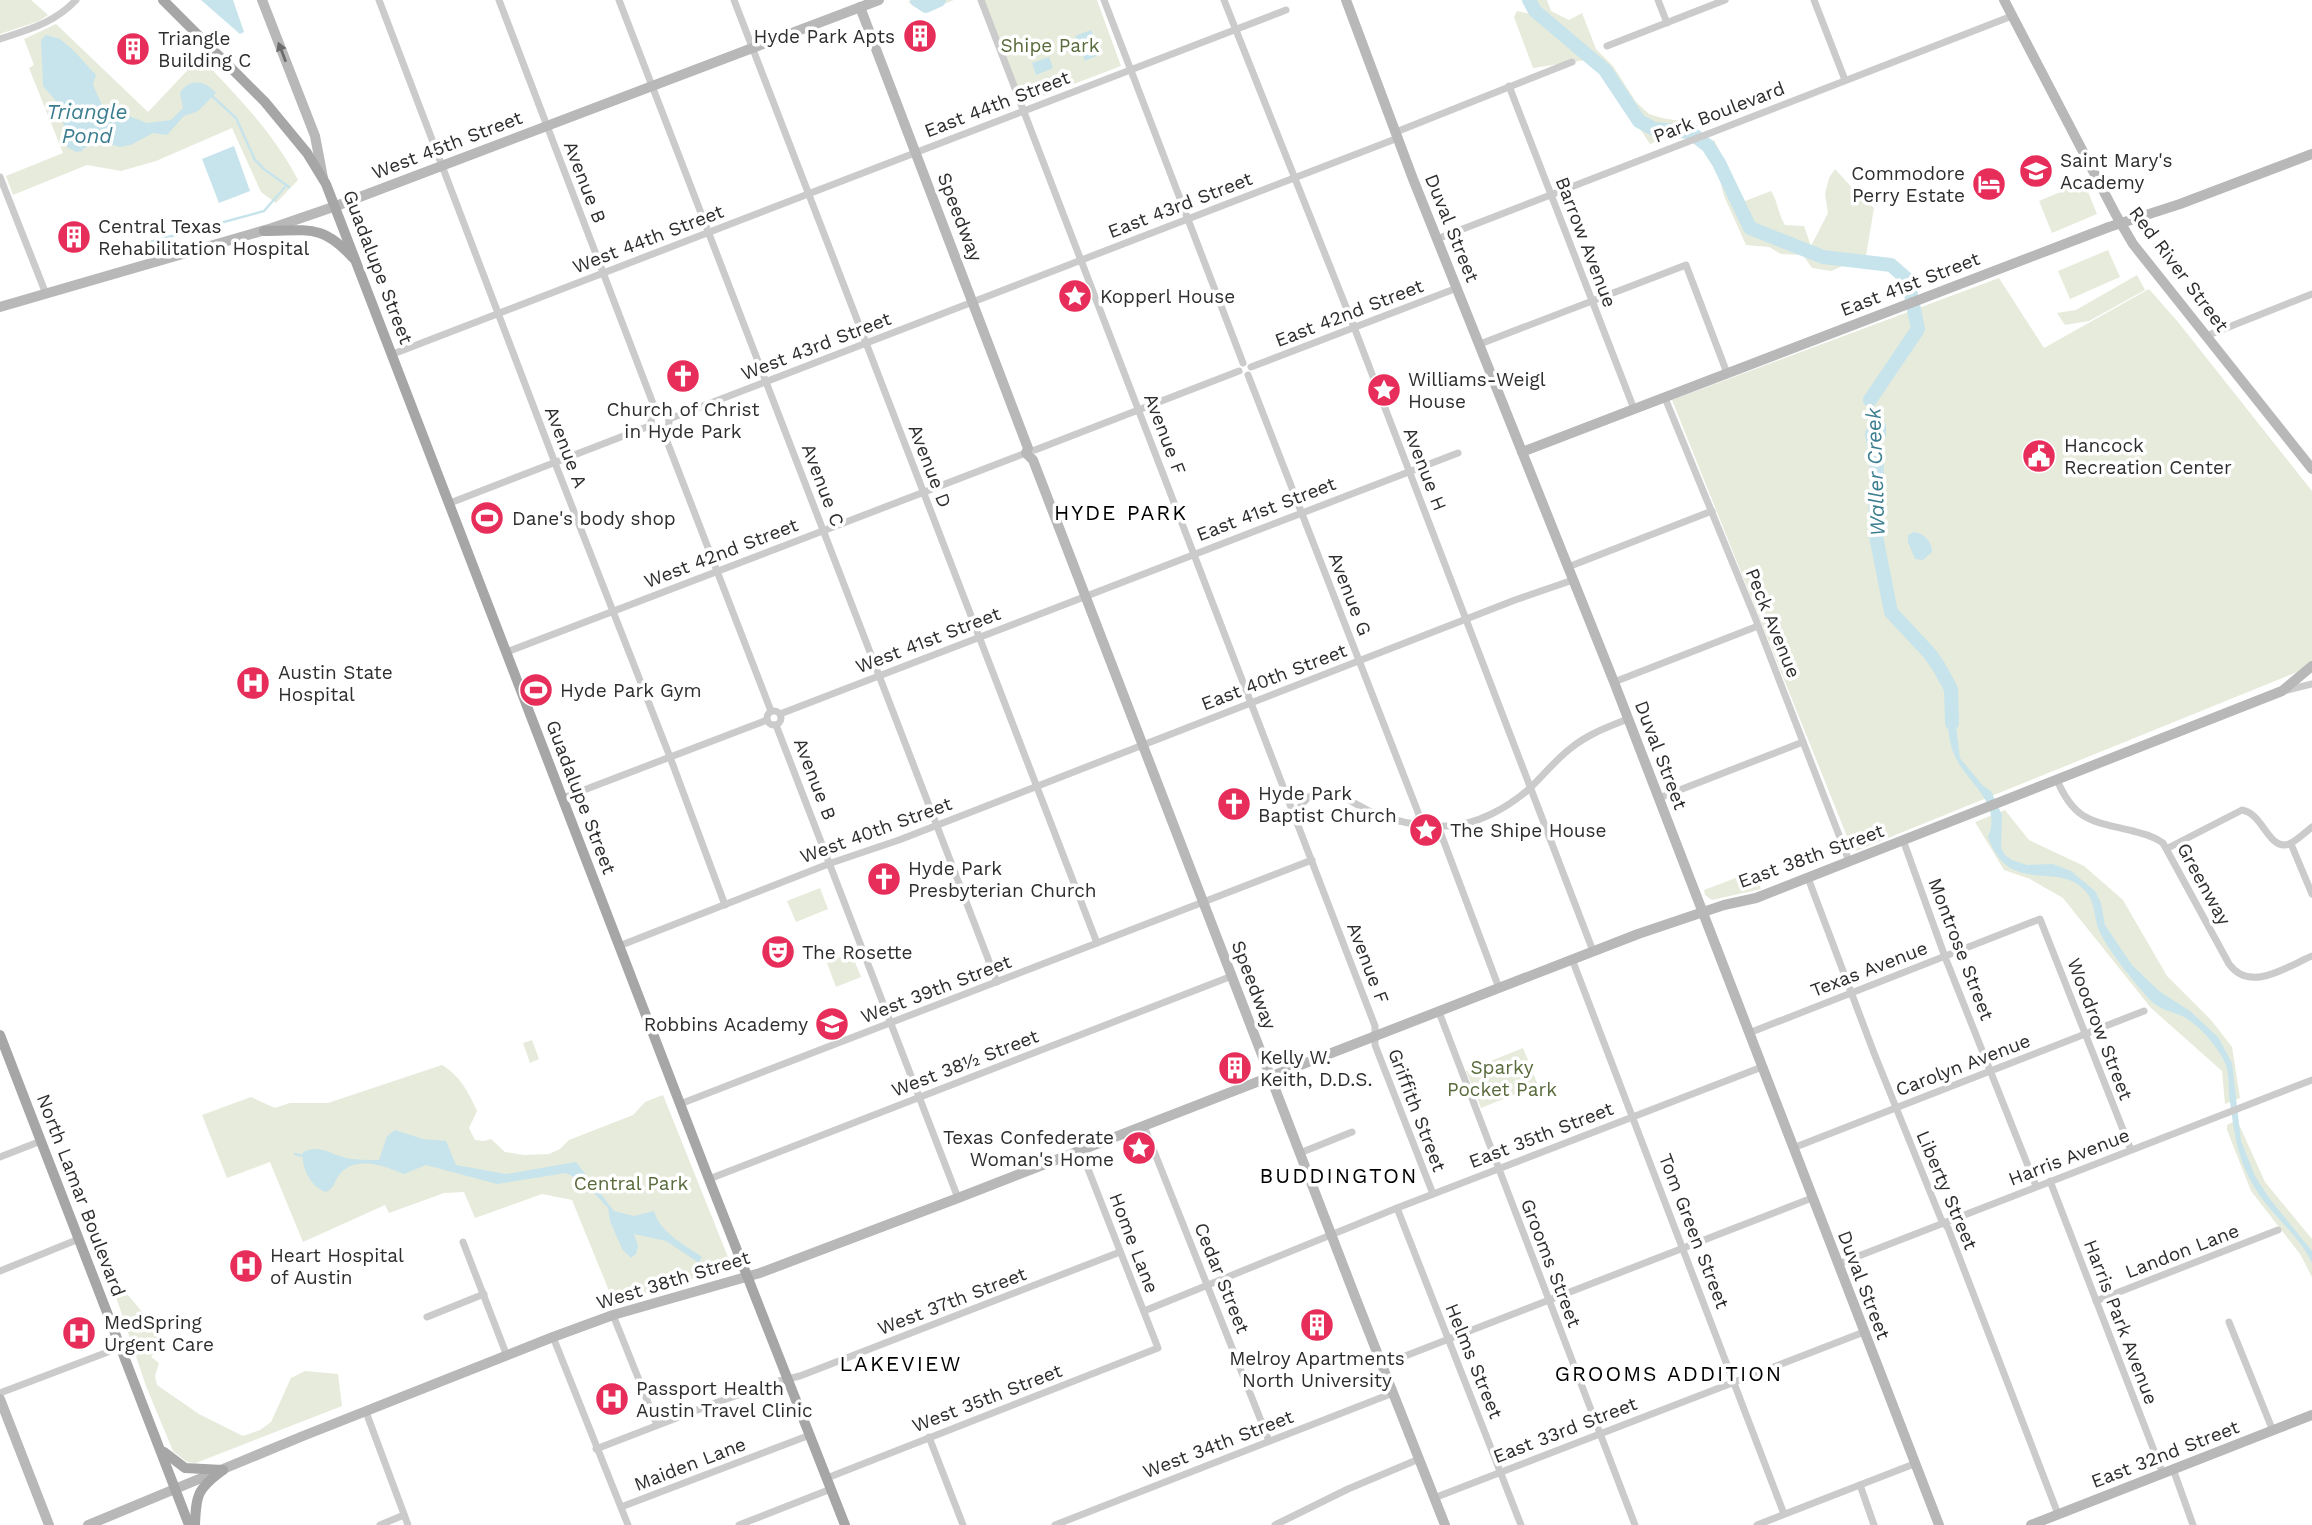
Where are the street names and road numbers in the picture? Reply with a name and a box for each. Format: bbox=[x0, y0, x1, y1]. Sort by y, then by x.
street label: East 44th Street bbox=[921, 66, 1073, 142]
street label: Park Boulevard bbox=[1650, 76, 1788, 148]
street label: West 45th Street bbox=[369, 106, 525, 184]
street label: Avenue B bbox=[559, 138, 611, 226]
street label: East 43rd Street bbox=[1104, 167, 1256, 243]
street label: Speedway bbox=[933, 169, 988, 265]
street label: Duval Street bbox=[1420, 171, 1484, 285]
street label: Barrow Avenue bbox=[1551, 174, 1621, 310]
street label: Guadalupe Street bbox=[338, 187, 418, 347]
street label: West 44th Street bbox=[569, 200, 727, 278]
street label: Red River Street bbox=[2124, 202, 2234, 336]
street label: East 41st Street bbox=[1837, 247, 1983, 321]
street label: East 42nd Street bbox=[1271, 274, 1427, 352]
street label: West 43rd Street bbox=[738, 307, 894, 385]
street label: Avenue F bbox=[1139, 390, 1191, 478]
street label: Avenue A bbox=[540, 403, 592, 491]
street label: Avenue D bbox=[904, 421, 956, 511]
street label: Avenue H bbox=[1399, 424, 1451, 514]
street label: Avenue C bbox=[797, 440, 849, 530]
street label: East 41st Street bbox=[1193, 472, 1339, 546]
street label: West 42nd Street bbox=[641, 513, 801, 593]
street label: Avenue G bbox=[1324, 549, 1376, 639]
street label: Peck Avenue bbox=[1741, 565, 1805, 681]
street label: West 41st Street bbox=[852, 602, 1004, 678]
street label: East 40th Street bbox=[1198, 639, 1350, 715]
street label: Duval Street bbox=[1630, 697, 1692, 813]
street label: Guadalupe Street bbox=[541, 717, 621, 877]
street label: Avenue B bbox=[789, 735, 841, 823]
street label: West 40th Street bbox=[797, 792, 955, 868]
street label: East 38th Street bbox=[1735, 819, 1887, 893]
street label: Greenway bbox=[2172, 839, 2236, 929]
street label: Montrose Street bbox=[1923, 875, 1999, 1023]
street label: Avenue F bbox=[1342, 919, 1394, 1007]
street label: Texas Avenue bbox=[1807, 936, 1931, 1002]
street label: Speedway bbox=[1227, 937, 1282, 1033]
street label: West 39th Street bbox=[858, 950, 1014, 1028]
street label: Woodrow Street bbox=[2062, 955, 2138, 1103]
street label: West 38½ Street bbox=[888, 1024, 1042, 1102]
street label: Carolyn Avenue bbox=[1892, 1029, 2034, 1101]
street label: Griffith Street bbox=[1383, 1045, 1451, 1175]
street label: North Lamar Boulevard bbox=[32, 1090, 130, 1300]
street label: East 35th Street bbox=[1466, 1097, 1617, 1173]
street label: Harris Avenue bbox=[2005, 1123, 2133, 1191]
street label: Liberty Street bbox=[1912, 1127, 1982, 1253]
street label: Tom Green Street bbox=[1654, 1150, 1734, 1312]
street label: Home Lane bbox=[1104, 1190, 1164, 1296]
street label: Grooms Street bbox=[1516, 1195, 1586, 1331]
street label: Cedar Street bbox=[1189, 1219, 1255, 1337]
street label: Landon Lane bbox=[2122, 1219, 2242, 1283]
street label: Duval Street bbox=[1833, 1227, 1895, 1343]
street label: Harris Park Avenue bbox=[2079, 1236, 2163, 1408]
street label: West 38th Street bbox=[594, 1246, 753, 1314]
street label: West 37th Street bbox=[874, 1262, 1030, 1340]
street label: Helms Street bbox=[1440, 1300, 1508, 1422]
street label: West 35th Street bbox=[909, 1359, 1065, 1437]
street label: East 33rd Street bbox=[1490, 1392, 1640, 1468]
street label: West 34th Street bbox=[1140, 1405, 1296, 1483]
street label: East 32nd Street bbox=[2088, 1415, 2242, 1493]
street label: Maiden Lane bbox=[631, 1432, 749, 1496]

